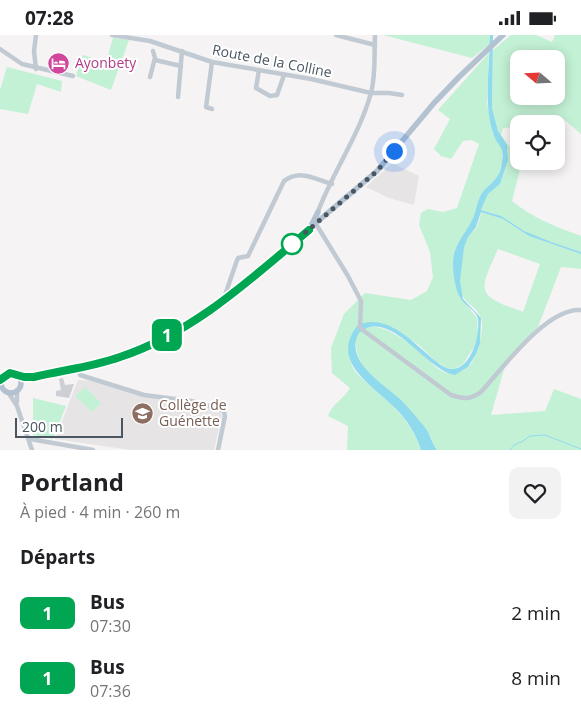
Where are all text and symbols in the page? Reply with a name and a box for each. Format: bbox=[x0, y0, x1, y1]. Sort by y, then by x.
text: 07:28 bbox=[25, 5, 74, 31]
street label: Route de la Colline bbox=[211, 40, 334, 81]
north arrow bbox=[510, 50, 565, 105]
map controls bbox=[510, 50, 565, 170]
hotel icon: Ayonbety bbox=[47, 51, 71, 75]
place label: Ayonbety bbox=[75, 53, 137, 72]
button: locate bbox=[510, 115, 565, 170]
your location bbox=[382, 139, 407, 164]
unlabelled marker bbox=[281, 233, 303, 255]
line badge: 1 bbox=[151, 319, 183, 351]
text: 1 bbox=[162, 323, 172, 347]
place label: Collège de Guénette bbox=[159, 395, 227, 430]
school or university icon: Collège de Guénette bbox=[131, 401, 155, 425]
scale bar bbox=[15, 415, 122, 438]
text: 200 m bbox=[22, 417, 63, 436]
text: Portland bbox=[20, 465, 124, 498]
button: heart bbox=[509, 467, 561, 519]
text: À pied · 4 min · 260 m bbox=[20, 501, 180, 523]
text: Départs bbox=[20, 544, 95, 570]
text: Bus bbox=[90, 589, 125, 615]
text: 2 min bbox=[511, 600, 561, 626]
text: 1 bbox=[42, 601, 53, 625]
text: 07:30 bbox=[90, 615, 131, 637]
text: Bus bbox=[90, 654, 125, 680]
text: 8 min bbox=[511, 665, 561, 691]
text: 1 bbox=[42, 666, 53, 690]
text: 07:36 bbox=[90, 680, 131, 702]

